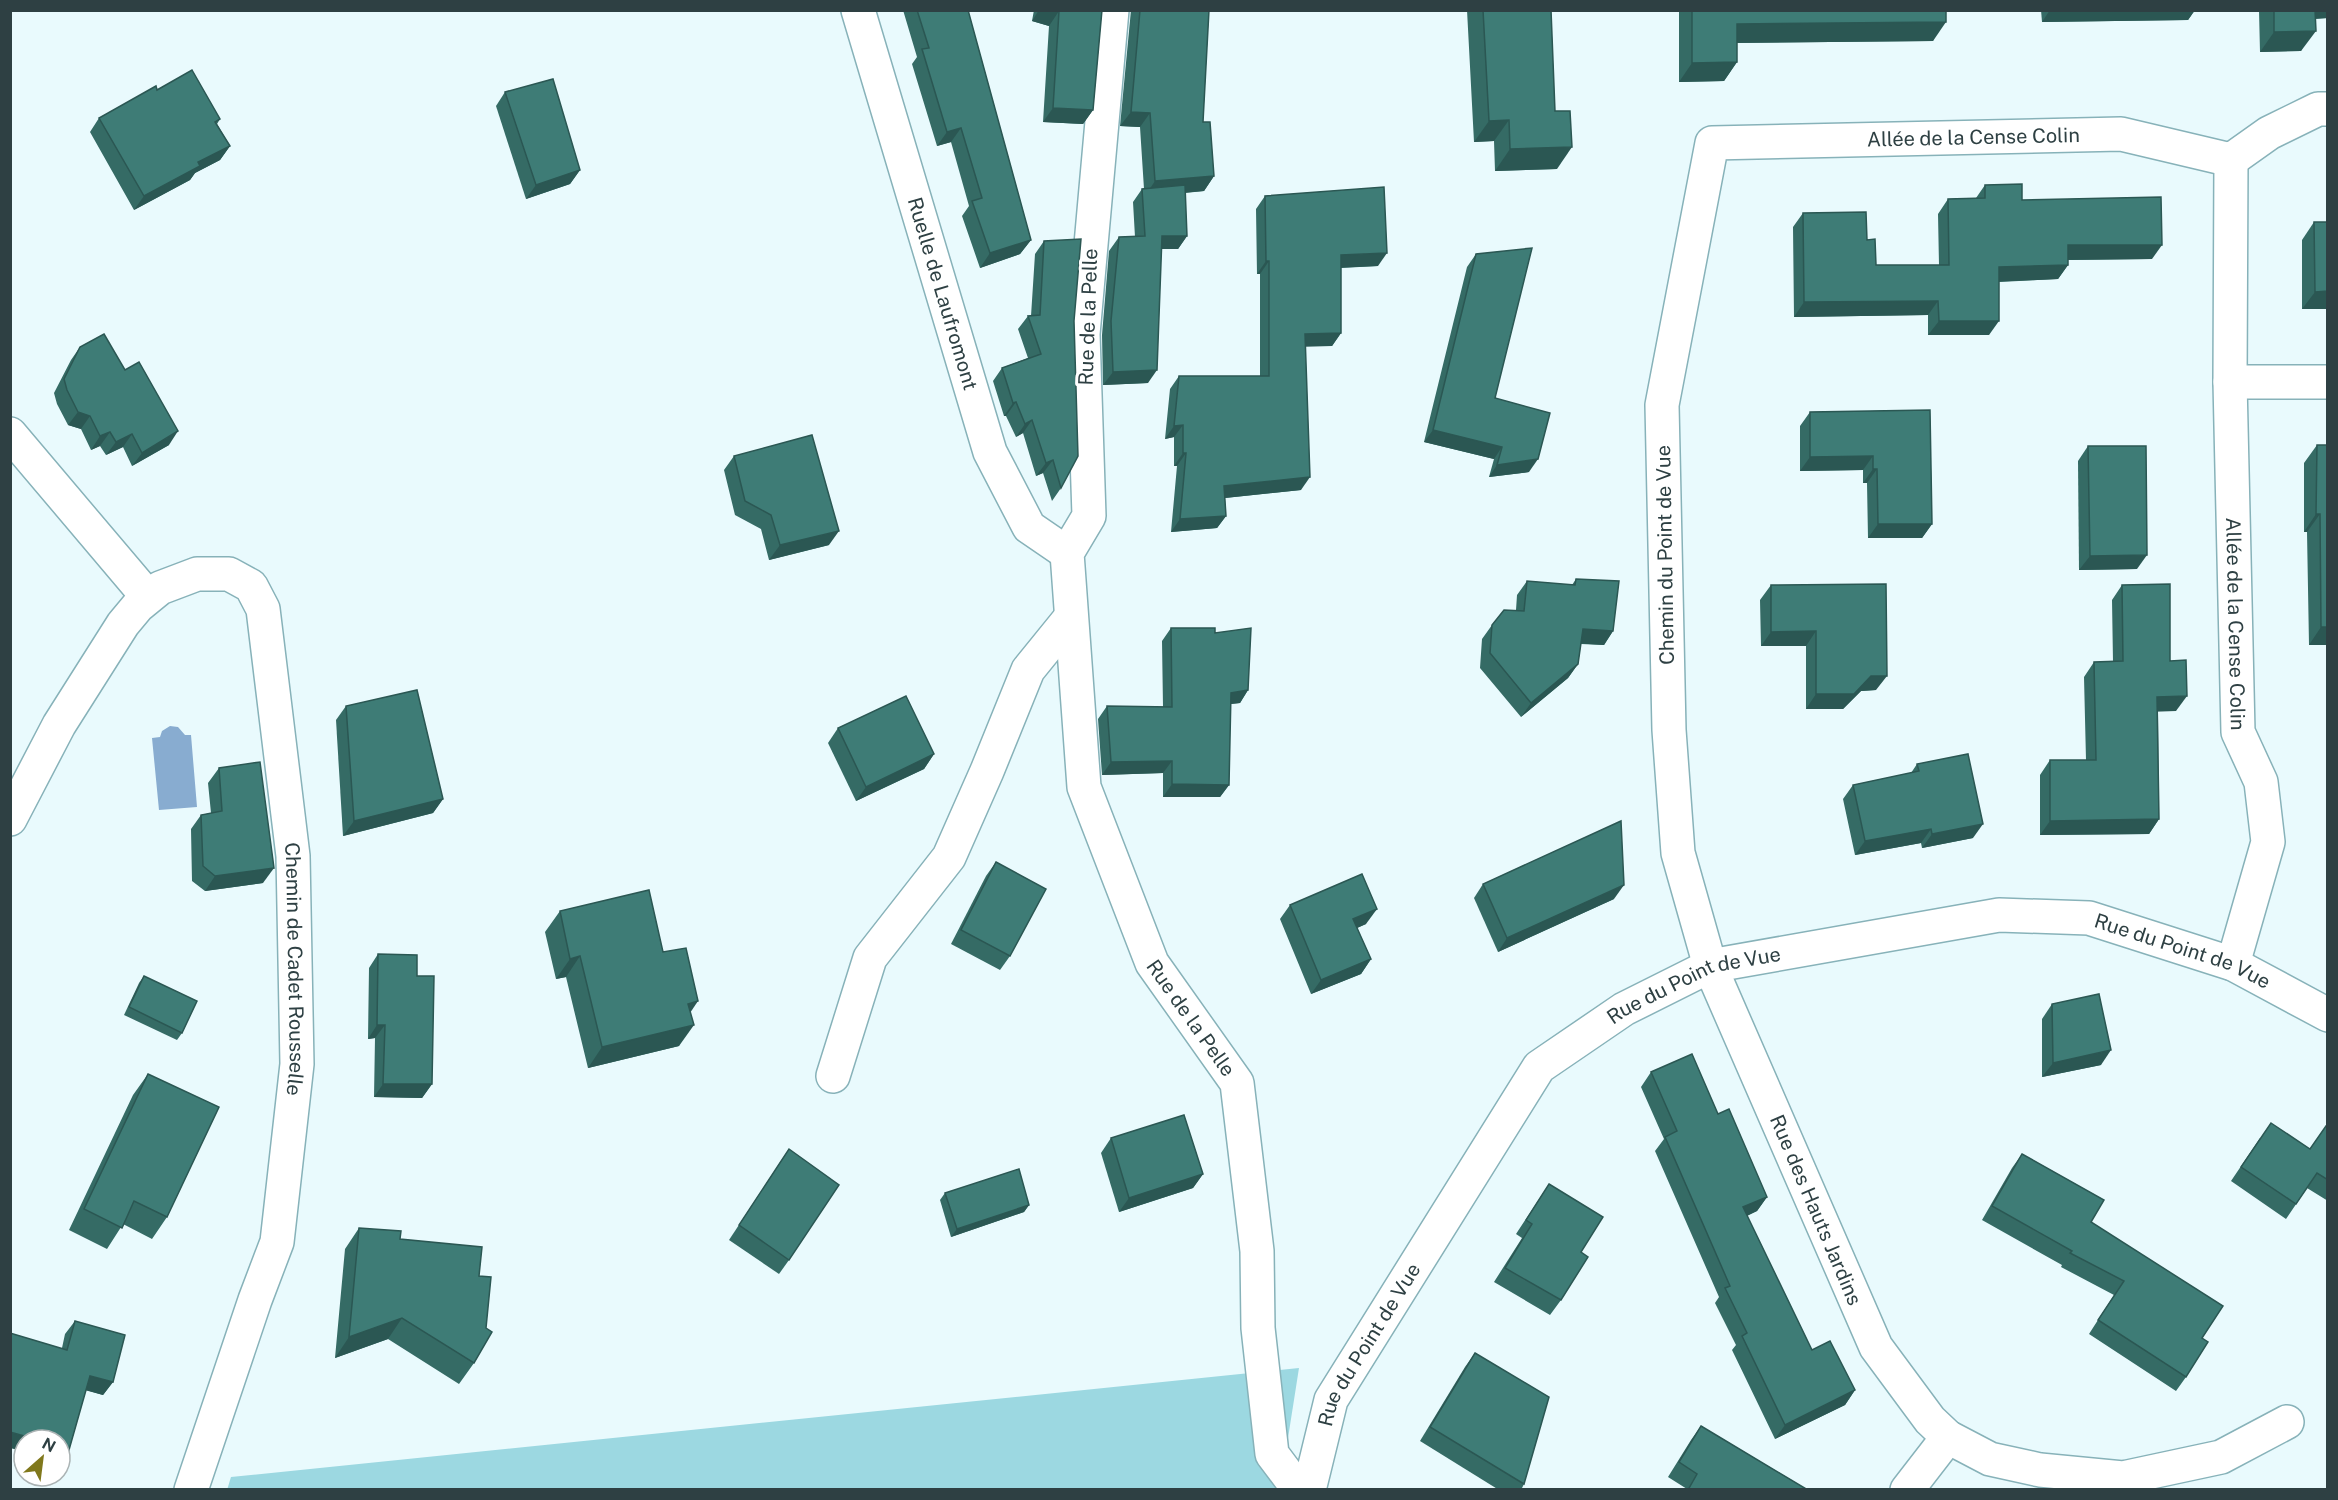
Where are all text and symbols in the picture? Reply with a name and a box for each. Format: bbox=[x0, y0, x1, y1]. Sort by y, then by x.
street label: Allée de la Cense Colin bbox=[1867, 123, 2080, 152]
street label: Ruelle de Laufromont bbox=[903, 194, 983, 393]
street label: Rue de la Pelle bbox=[1074, 248, 1102, 386]
street label: Chemin du Point de Vue bbox=[1651, 445, 1679, 665]
street label: Allée de la Cense Colin bbox=[2221, 517, 2250, 731]
street label: Chemin de Cadet Rousselle bbox=[279, 841, 309, 1097]
street label: Rue du Point de Vue bbox=[2091, 908, 2275, 994]
street label: Rue du Point de Vue bbox=[1602, 942, 1783, 1029]
street label: Rue de la Pelle bbox=[1141, 955, 1240, 1081]
street label: Rue des Hauts Jardins bbox=[1765, 1111, 1867, 1309]
street label: Rue du Point de Vue bbox=[1313, 1259, 1426, 1429]
north arrow bbox=[12, 1428, 72, 1488]
text: N bbox=[39, 1434, 59, 1457]

